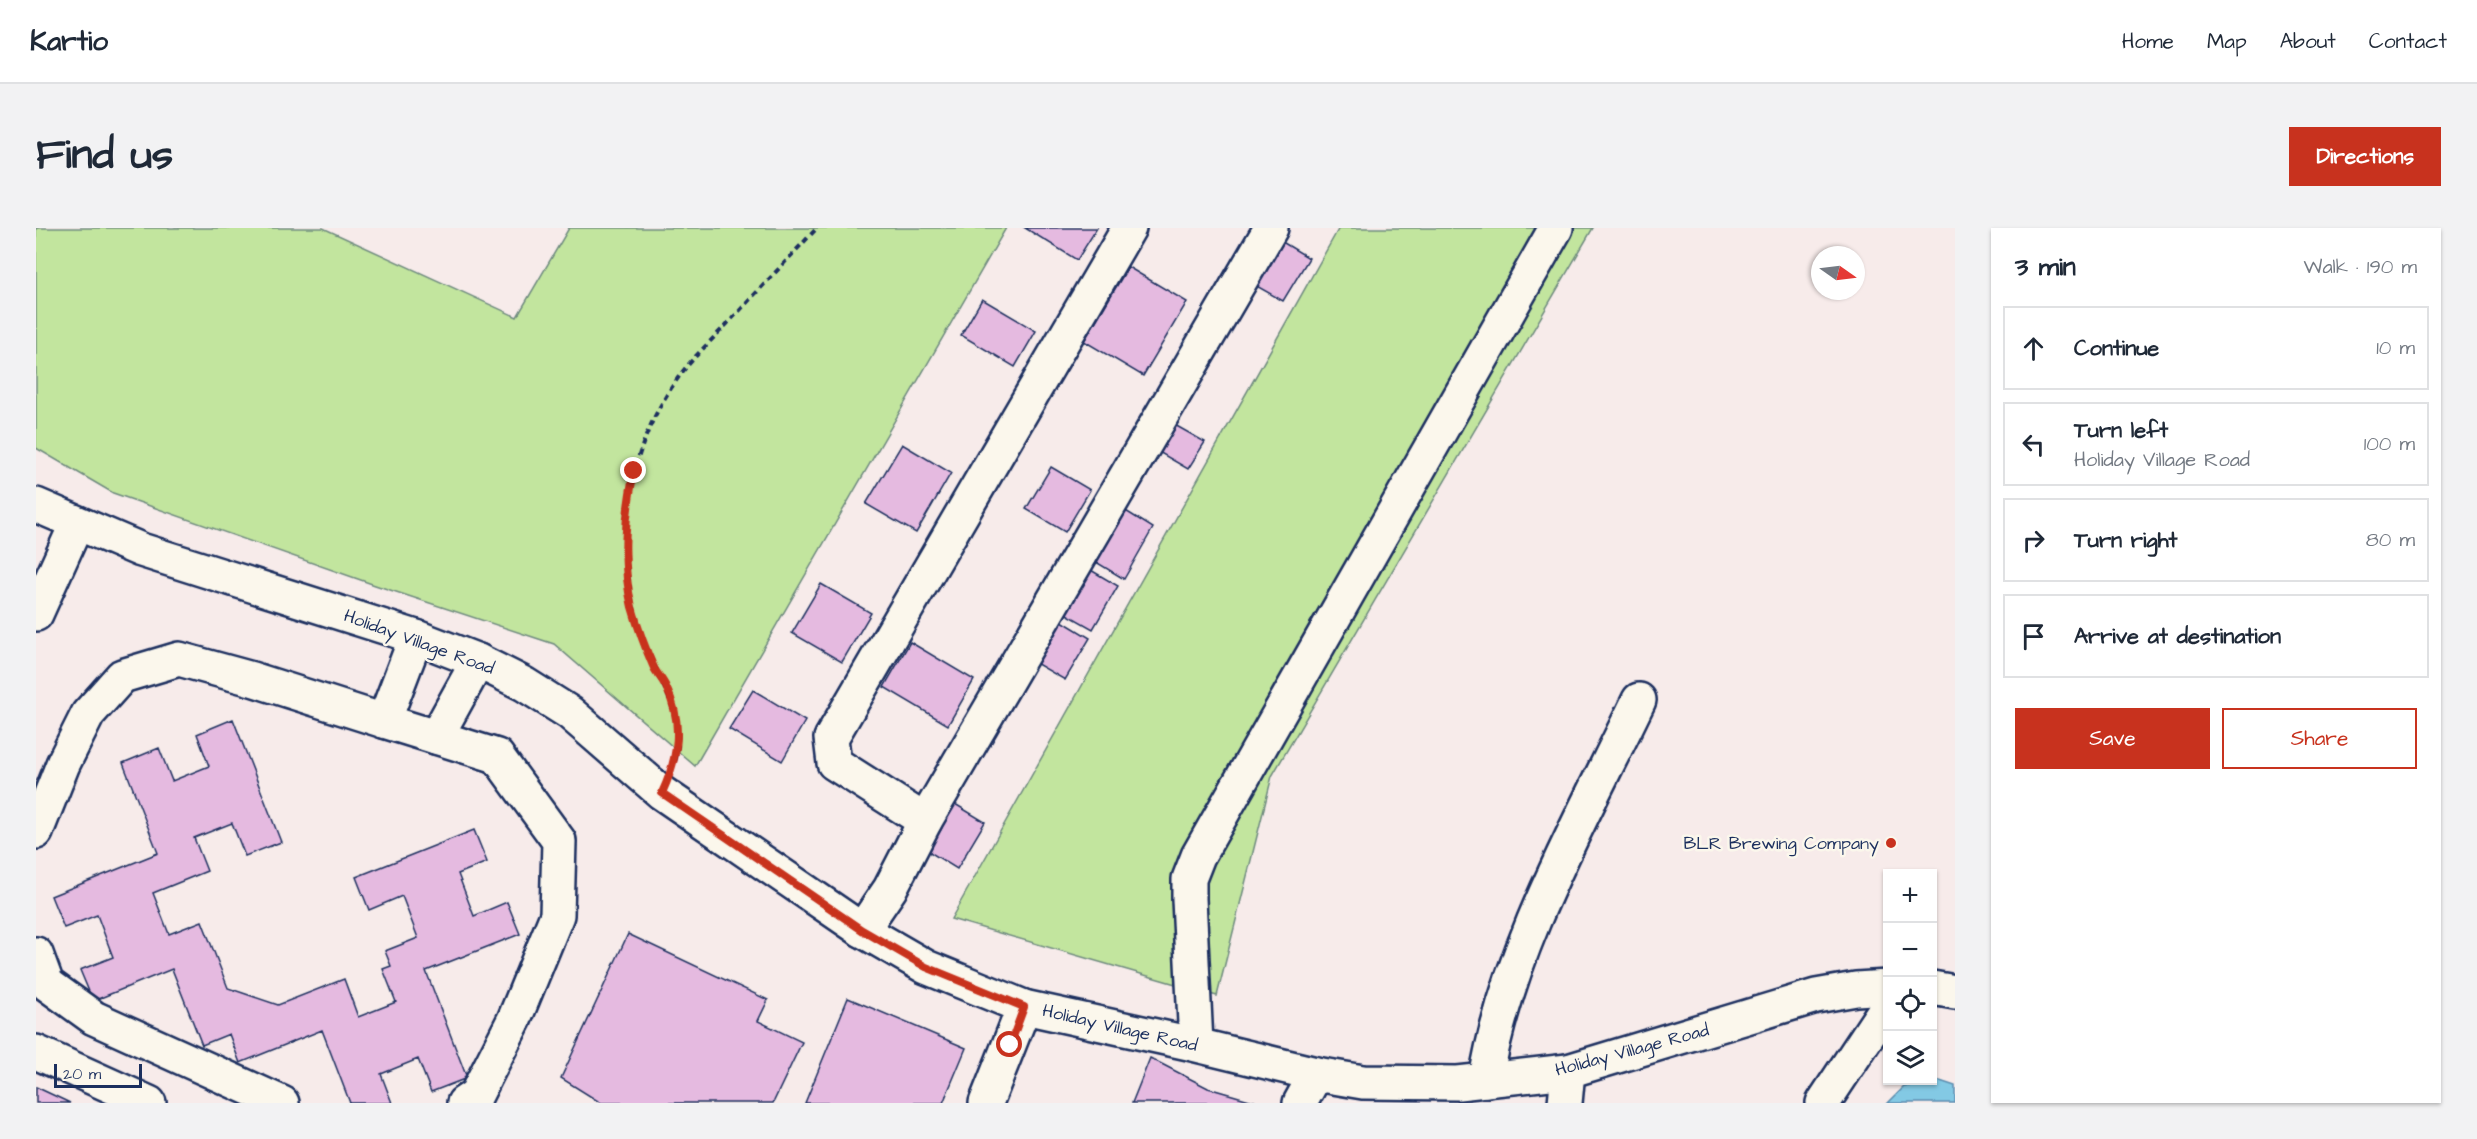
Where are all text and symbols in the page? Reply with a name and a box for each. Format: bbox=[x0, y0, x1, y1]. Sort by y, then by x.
text: Kartio bbox=[30, 22, 108, 61]
text: Home bbox=[2122, 27, 2174, 56]
text: Map bbox=[2207, 27, 2247, 56]
text: About bbox=[2280, 27, 2336, 56]
text: Contact bbox=[2369, 27, 2447, 56]
text: Find us bbox=[36, 127, 173, 185]
button: Directions bbox=[2289, 127, 2441, 186]
north arrow bbox=[1811, 246, 1865, 300]
text: 3 min bbox=[2015, 249, 2076, 285]
text: Walk · 190 m bbox=[2304, 253, 2417, 281]
icon: ahead bbox=[2017, 332, 2050, 365]
text: Continue bbox=[2074, 333, 2159, 364]
text: 10 m bbox=[2376, 334, 2415, 362]
text: Turn left bbox=[2074, 415, 2168, 446]
icon: left bbox=[2017, 428, 2050, 461]
text: 100 m bbox=[2364, 430, 2415, 458]
text: Holiday Village Road bbox=[2074, 446, 2250, 474]
route end bbox=[620, 457, 646, 483]
icon: right bbox=[2017, 524, 2050, 557]
text: Turn right bbox=[2074, 525, 2177, 556]
text: 80 m bbox=[2366, 526, 2415, 554]
street label: Holiday Village Road bbox=[340, 603, 498, 682]
icon: arrive bbox=[2017, 620, 2050, 653]
text: Arrive at destination bbox=[2074, 621, 2281, 652]
button: Save bbox=[2015, 708, 2210, 769]
button: Share bbox=[2222, 708, 2417, 769]
place label: BLR Brewing Company bbox=[1684, 831, 1879, 857]
marker: BLR Brewing Company bbox=[1884, 836, 1898, 850]
map controls bbox=[1883, 869, 1937, 1085]
button: + bbox=[1883, 869, 1937, 923]
button: − bbox=[1883, 923, 1937, 977]
button: locate bbox=[1883, 977, 1937, 1031]
street label: Holiday Village Road bbox=[1040, 998, 1200, 1059]
street label: Holiday Village Road bbox=[1552, 1017, 1712, 1084]
route start bbox=[996, 1031, 1022, 1057]
button: layers bbox=[1883, 1031, 1937, 1085]
scale bar bbox=[54, 1061, 142, 1088]
text: 20 m bbox=[63, 1063, 101, 1085]

